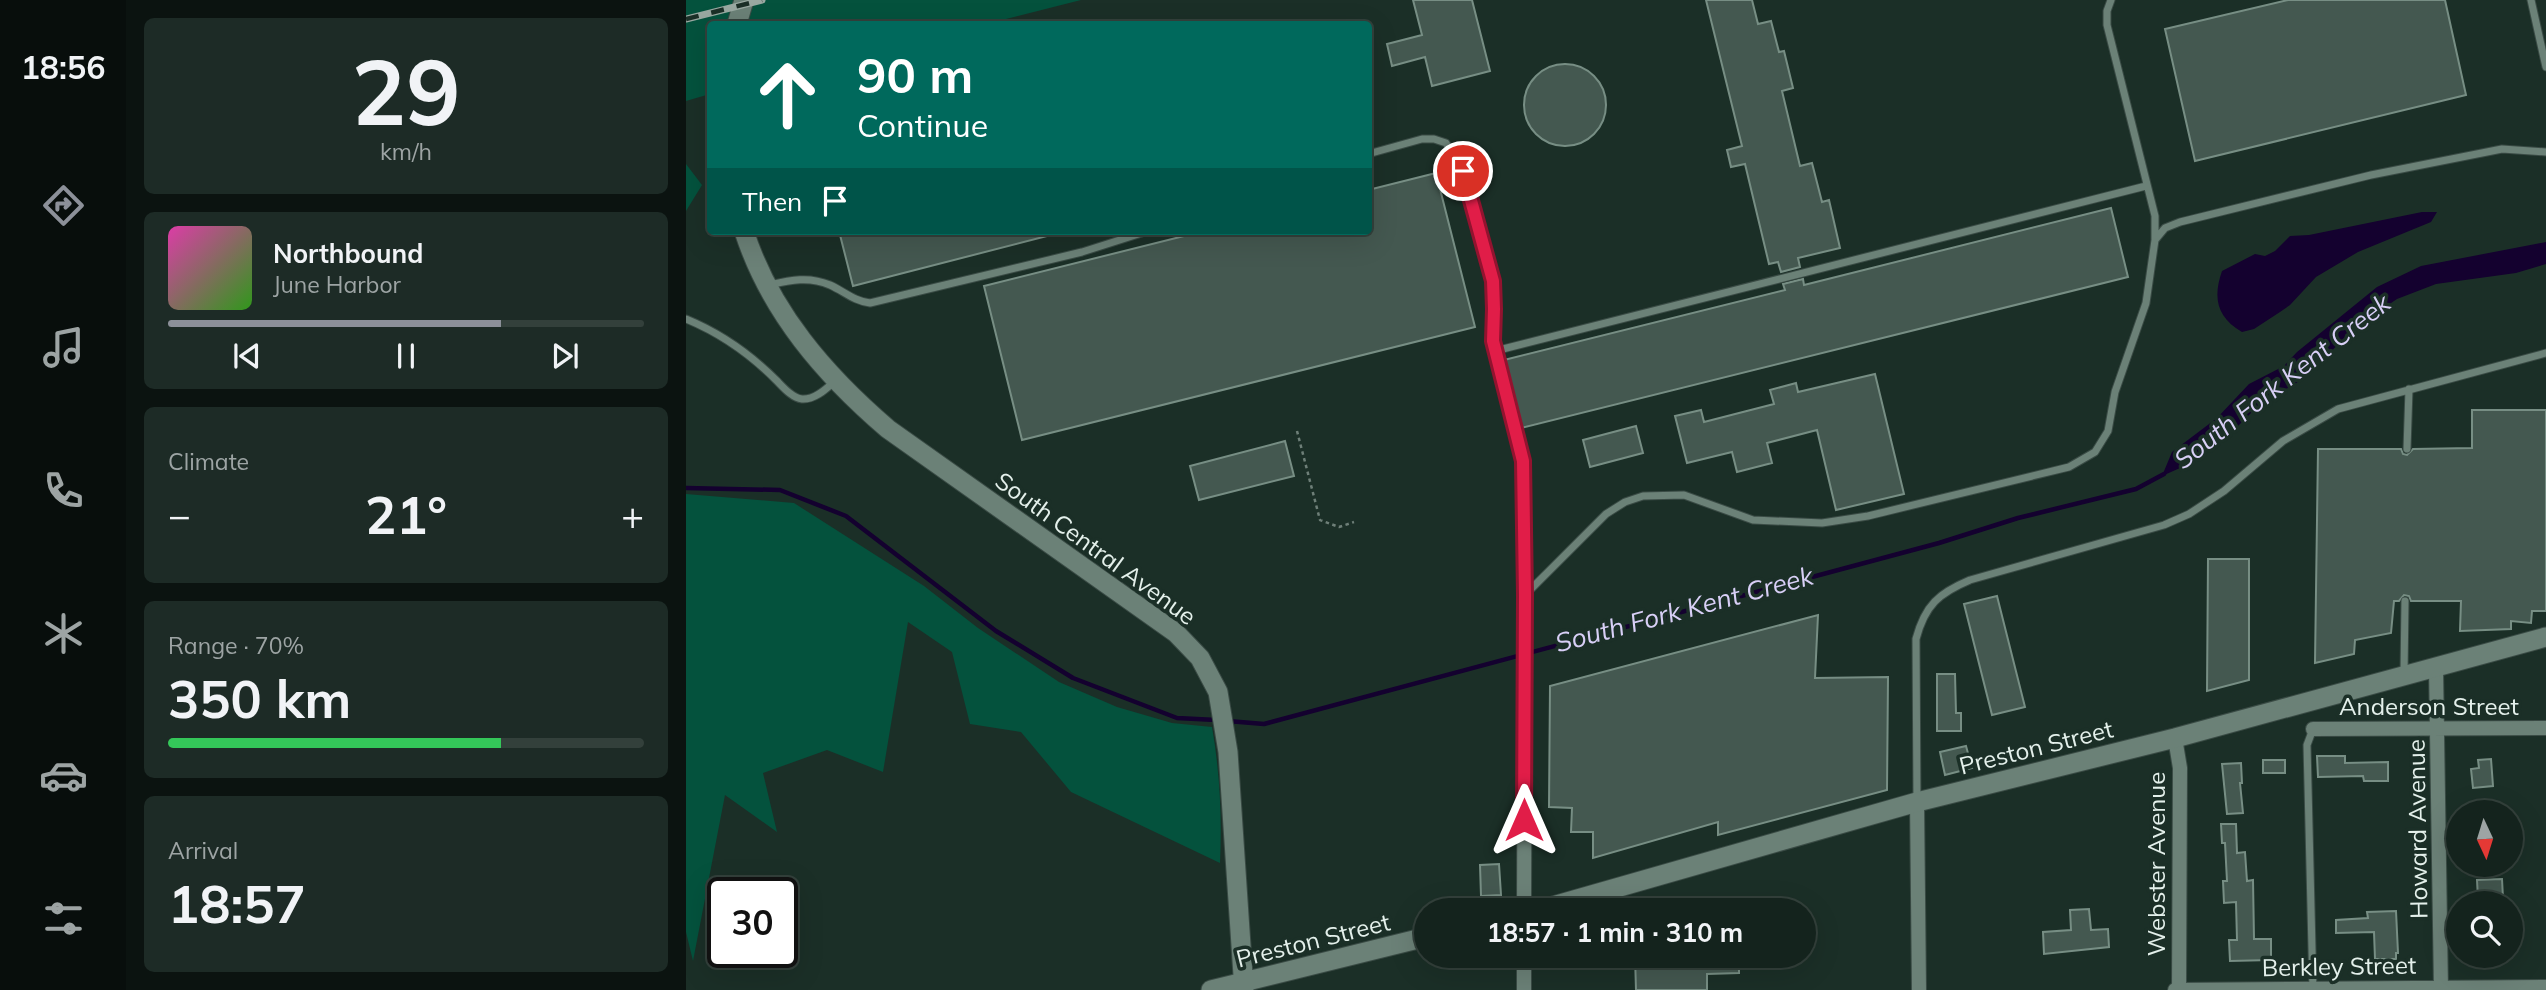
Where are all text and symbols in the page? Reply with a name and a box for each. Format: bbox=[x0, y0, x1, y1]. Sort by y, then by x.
text: 29 bbox=[351, 34, 461, 148]
text: 90 m bbox=[857, 44, 973, 105]
text: 18:56 bbox=[21, 47, 105, 87]
icon: ahead bbox=[742, 49, 833, 140]
text: Continue bbox=[857, 105, 988, 145]
text: km/h bbox=[380, 137, 432, 166]
pin bbox=[1433, 141, 1493, 201]
icon: arrive bbox=[1444, 152, 1482, 190]
icon: directions bbox=[39, 181, 88, 230]
icon: arrive bbox=[816, 182, 854, 220]
text: Then bbox=[742, 185, 802, 218]
text: Northbound bbox=[273, 237, 423, 270]
text: June Harbor bbox=[273, 270, 401, 299]
water label: South Fork Kent Creek bbox=[2167, 286, 2397, 476]
icon: music bbox=[39, 323, 88, 372]
icon: previous bbox=[228, 337, 266, 375]
icon: pause bbox=[387, 337, 425, 375]
icon: next bbox=[546, 337, 584, 375]
text: Climate bbox=[168, 447, 249, 476]
street label: South Central Avenue bbox=[990, 465, 1202, 631]
icon: phone bbox=[39, 466, 88, 515]
text: 21° bbox=[365, 482, 447, 547]
text: − bbox=[168, 491, 191, 539]
text: + bbox=[621, 491, 644, 539]
water label: South Fork Kent Creek bbox=[1551, 558, 1817, 659]
icon: climate bbox=[39, 609, 88, 658]
text: Range · 70% bbox=[168, 631, 304, 660]
text: 350 km bbox=[168, 666, 351, 731]
street label: Anderson Street bbox=[2339, 691, 2519, 721]
street label: Preston Street bbox=[1956, 713, 2116, 781]
street label: Howard Avenue bbox=[2400, 739, 2434, 919]
icon: car bbox=[39, 751, 88, 800]
street label: Webster Avenue bbox=[2141, 772, 2171, 956]
position arrow bbox=[1487, 783, 1561, 857]
north arrow bbox=[2446, 800, 2524, 877]
map controls bbox=[2446, 800, 2523, 968]
text: Arrival bbox=[168, 836, 238, 865]
text: 18:57 bbox=[168, 871, 306, 936]
speed limit sign: 30 bbox=[707, 877, 798, 968]
button: search bbox=[2446, 891, 2523, 968]
icon: filters bbox=[39, 894, 88, 943]
street label: Preston Street bbox=[1233, 906, 1393, 974]
text: 18:57 · 1 min · 310 m bbox=[1487, 916, 1743, 949]
street label: Berkley Street bbox=[2262, 950, 2416, 982]

